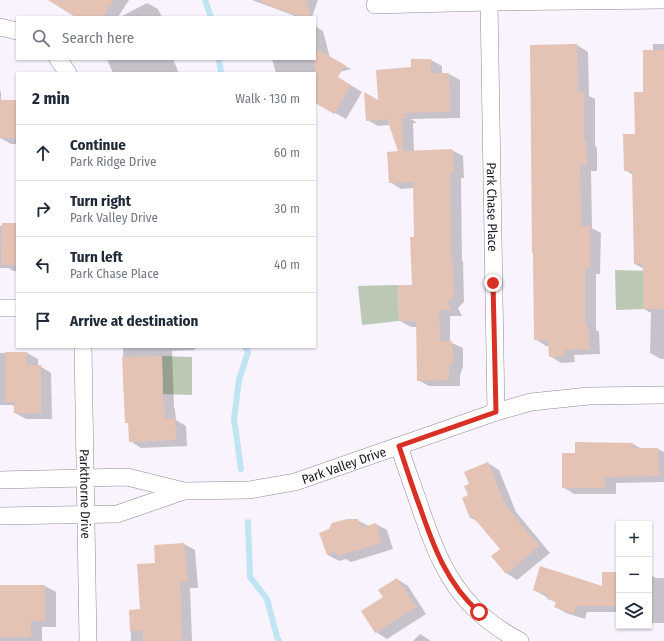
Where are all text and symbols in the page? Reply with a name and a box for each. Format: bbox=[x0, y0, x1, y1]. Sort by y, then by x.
search box bbox=[16, 16, 316, 60]
icon: search bbox=[30, 27, 52, 49]
text: Search here bbox=[62, 29, 134, 47]
text: 2 min bbox=[32, 88, 70, 109]
text: Walk · 130 m bbox=[235, 91, 300, 106]
text: Continue bbox=[70, 136, 126, 154]
icon: ahead bbox=[32, 142, 54, 164]
text: 60 m bbox=[274, 145, 300, 160]
text: Park Ridge Drive bbox=[70, 154, 156, 169]
street label: Park Chase Place bbox=[484, 162, 501, 252]
text: Turn right bbox=[70, 192, 131, 210]
icon: right bbox=[32, 198, 54, 220]
text: 30 m bbox=[274, 201, 300, 216]
text: Park Valley Drive bbox=[70, 210, 158, 225]
text: Turn left bbox=[70, 248, 123, 266]
icon: left bbox=[32, 254, 54, 276]
text: 40 m bbox=[274, 257, 300, 272]
text: Park Chase Place bbox=[70, 266, 159, 281]
route end bbox=[484, 274, 502, 292]
icon: arrive bbox=[32, 310, 54, 332]
text: Arrive at destination bbox=[70, 312, 198, 330]
street label: Park Valley Drive bbox=[300, 443, 388, 487]
street label: Parkthorne Drive bbox=[77, 449, 94, 539]
map controls bbox=[616, 521, 652, 629]
button: + bbox=[616, 521, 652, 557]
button: − bbox=[616, 557, 652, 593]
button: layers bbox=[616, 593, 652, 629]
route start bbox=[470, 603, 488, 621]

